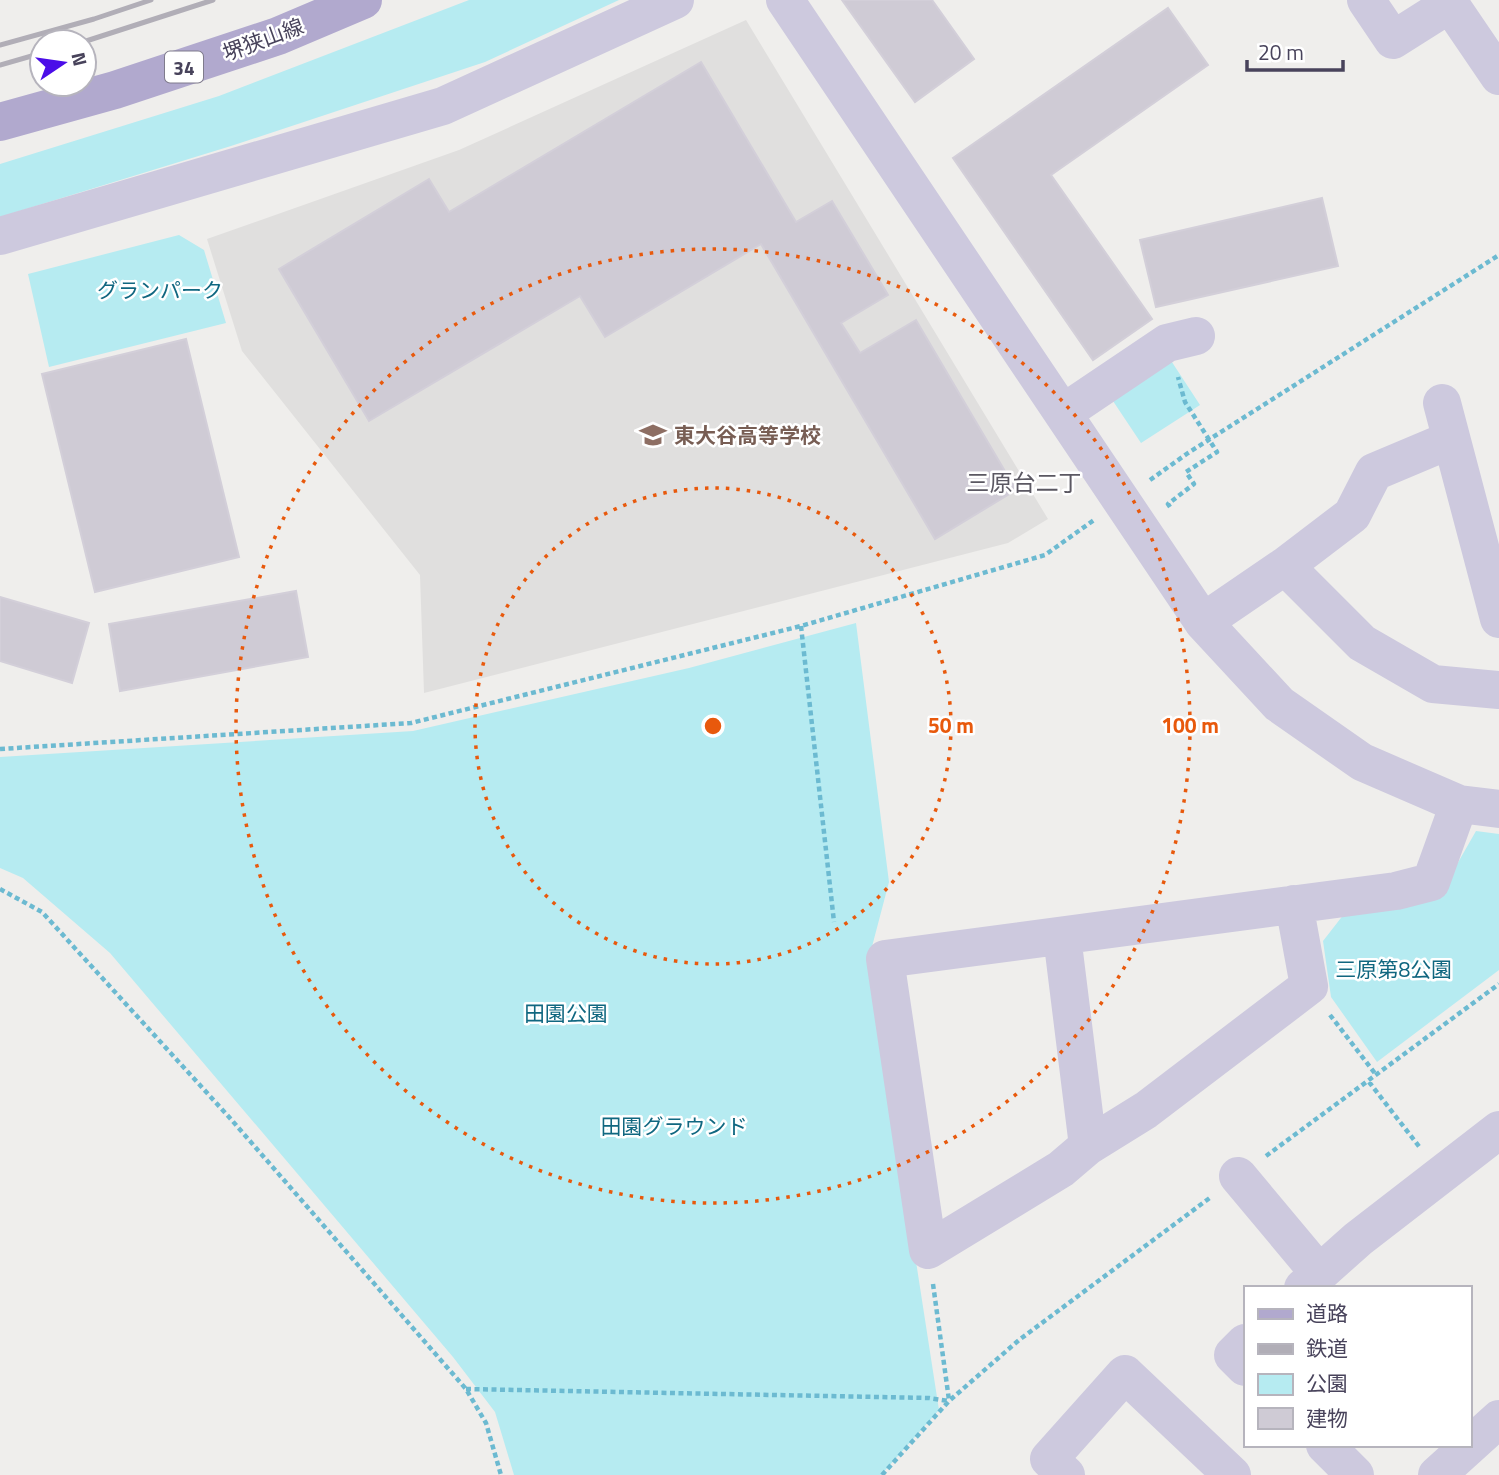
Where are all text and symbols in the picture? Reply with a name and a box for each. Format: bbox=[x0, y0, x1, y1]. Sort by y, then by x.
street label: 堺狭山線 bbox=[218, 10, 308, 68]
north arrow bbox=[28, 28, 98, 98]
scale bar bbox=[1247, 28, 1343, 72]
text: 20 m bbox=[1258, 36, 1304, 68]
text: N bbox=[64, 49, 96, 69]
road number: 34 bbox=[165, 52, 203, 82]
park label: グランパーク bbox=[97, 274, 223, 306]
place label: 東大谷高等学校 bbox=[674, 419, 821, 451]
school or university icon: 東大谷高等学校 bbox=[638, 420, 668, 450]
district label: 三原台二丁 bbox=[967, 465, 1082, 500]
text: 50 m bbox=[928, 709, 974, 741]
text: 100 m bbox=[1161, 709, 1219, 741]
centre of rings bbox=[701, 714, 725, 738]
park label: 三原第8公園 bbox=[1336, 953, 1452, 985]
park label: 田園公園 bbox=[524, 997, 608, 1029]
park label: 田園グラウンド bbox=[601, 1110, 748, 1142]
legend bbox=[1244, 1286, 1471, 1447]
text: 道路 bbox=[1306, 1297, 1348, 1329]
text: 鉄道 bbox=[1306, 1332, 1348, 1364]
text: 公園 bbox=[1306, 1367, 1348, 1399]
text: 建物 bbox=[1306, 1402, 1348, 1434]

